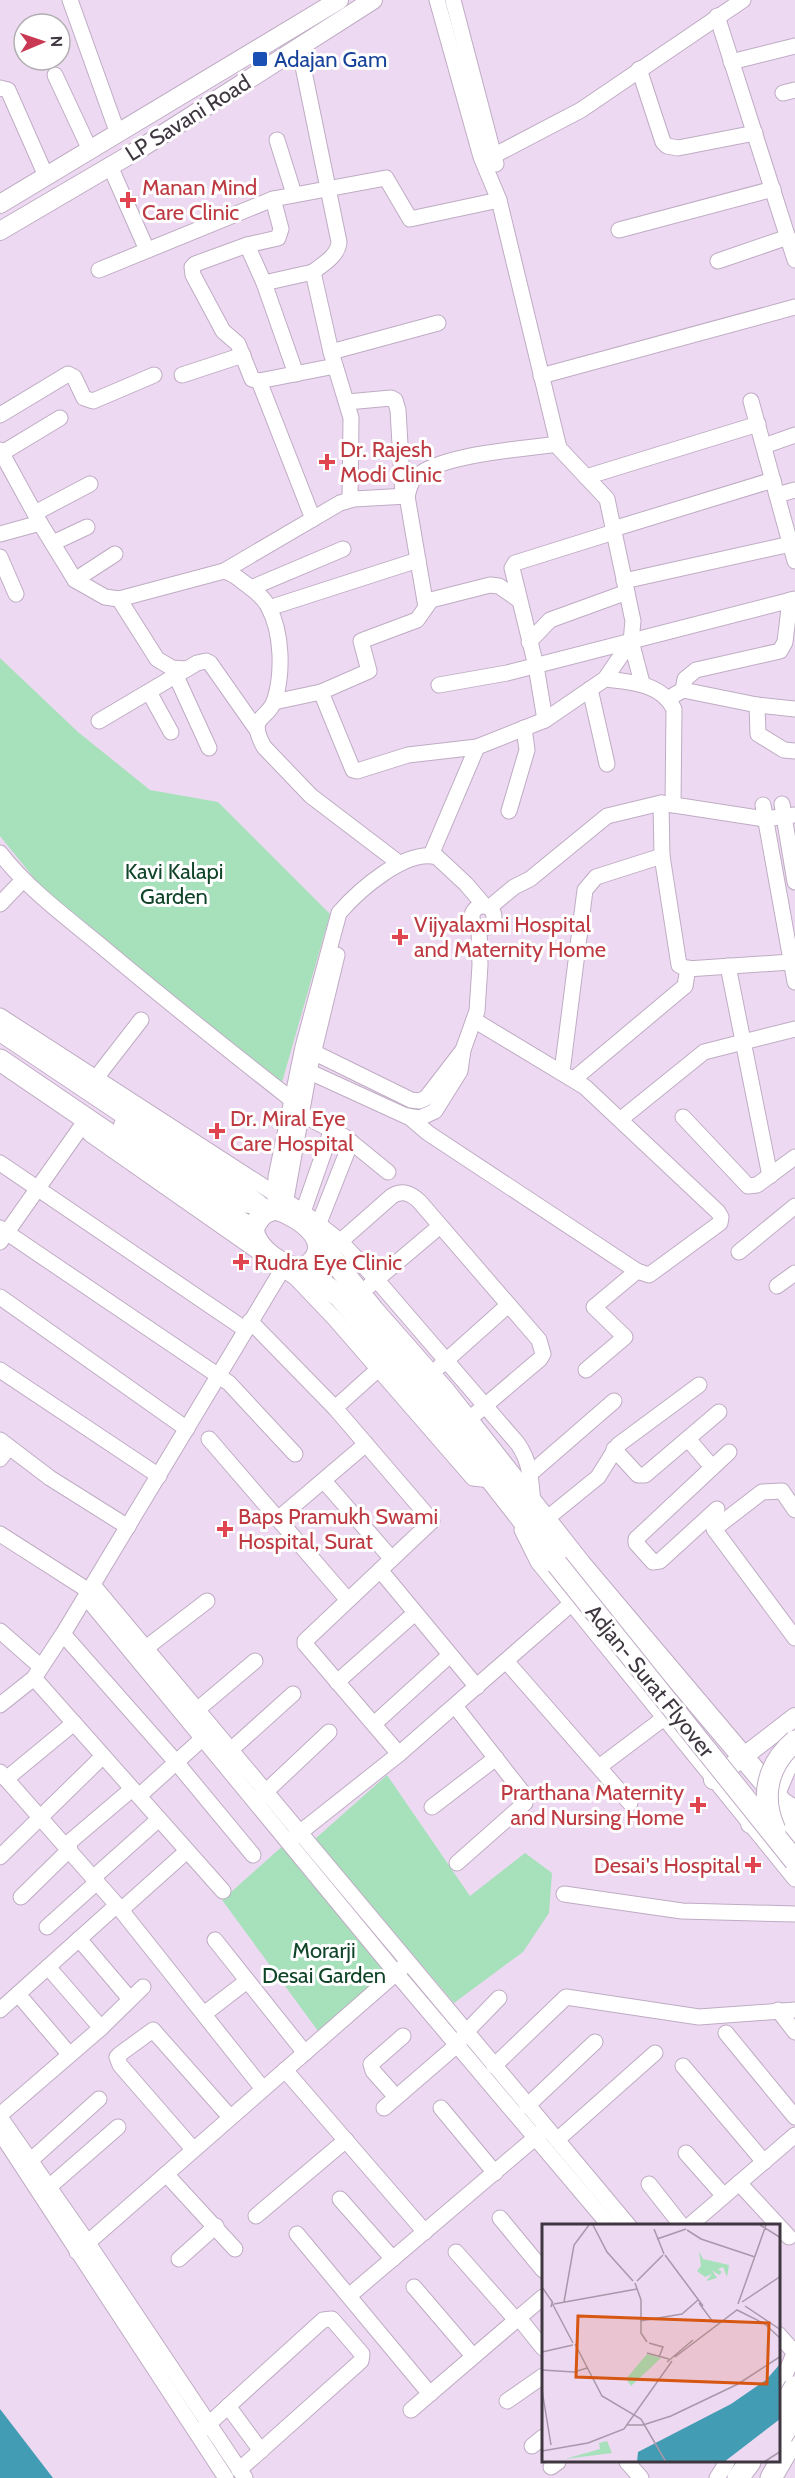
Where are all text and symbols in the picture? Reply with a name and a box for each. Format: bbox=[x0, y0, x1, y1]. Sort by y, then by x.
north arrow bbox=[12, 12, 72, 72]
text: N bbox=[47, 36, 66, 47]
place label: Adajan Gam bbox=[274, 46, 387, 73]
marker: Adajan Gam bbox=[251, 50, 269, 68]
street label: LP Savani Road bbox=[120, 69, 256, 167]
place label: Manan Mind Care Clinic bbox=[142, 174, 257, 226]
marker: Manan Mind Care Clinic bbox=[119, 191, 137, 209]
place label: Dr. Rajesh Modi Clinic bbox=[340, 436, 442, 488]
marker: Dr. Rajesh Modi Clinic bbox=[318, 453, 336, 471]
park label: Kavi Kalapi Garden bbox=[125, 858, 223, 910]
place label: Vijyalaxmi Hospital and Maternity Home bbox=[414, 911, 606, 963]
marker: Vijyalaxmi Hospital and Maternity Home bbox=[391, 928, 409, 946]
place label: Dr. Miral Eye Care Hospital bbox=[230, 1105, 354, 1157]
marker: Dr. Miral Eye Care Hospital bbox=[208, 1122, 226, 1140]
place label: Rudra Eye Clinic bbox=[254, 1249, 402, 1276]
marker: Rudra Eye Clinic bbox=[232, 1253, 250, 1271]
place label: Baps Pramukh Swami Hospital, Surat bbox=[238, 1503, 438, 1555]
marker: Baps Pramukh Swami Hospital, Surat bbox=[216, 1520, 234, 1538]
street label: Adjan- Surat Flyover bbox=[580, 1599, 720, 1763]
place label: Prarthana Maternity and Nursing Home bbox=[500, 1779, 684, 1831]
marker: Prarthana Maternity and Nursing Home bbox=[689, 1796, 707, 1814]
place label: Desai's Hospital bbox=[594, 1852, 741, 1879]
marker: Desai's Hospital bbox=[744, 1856, 762, 1874]
park label: Morarji Desai Garden bbox=[262, 1937, 386, 1989]
inset map bbox=[542, 2224, 780, 2463]

